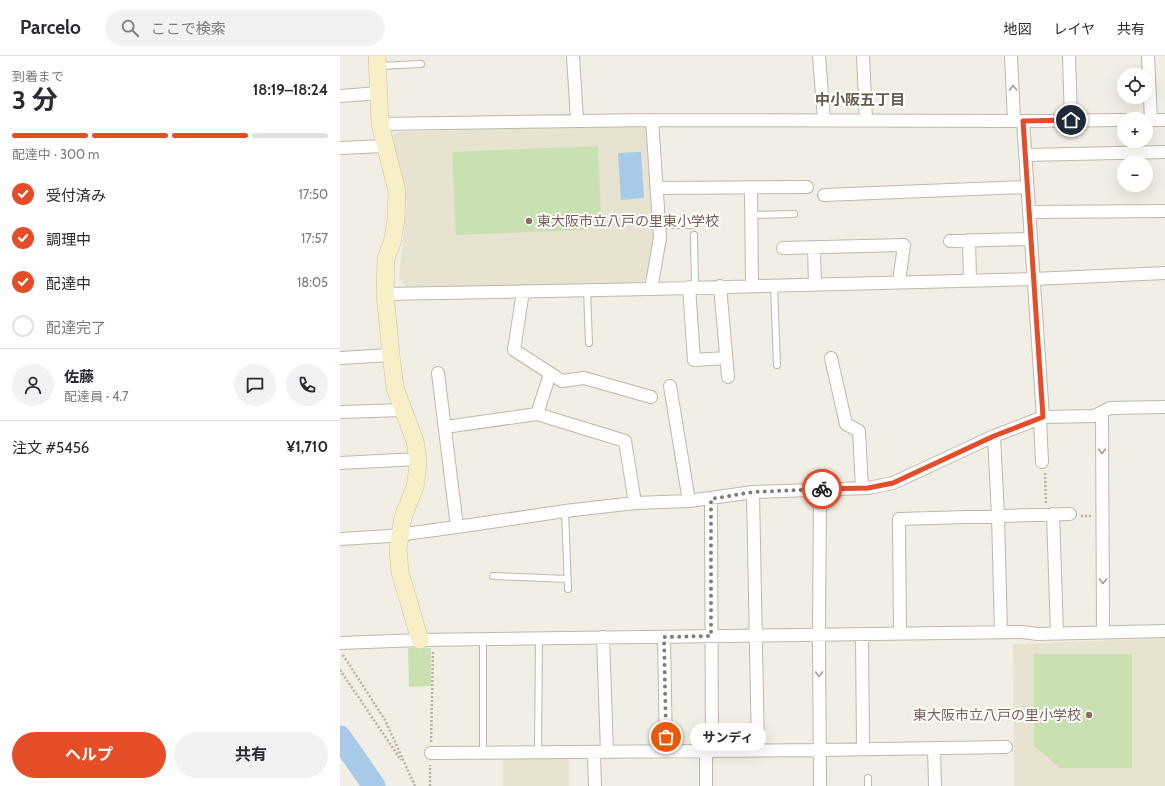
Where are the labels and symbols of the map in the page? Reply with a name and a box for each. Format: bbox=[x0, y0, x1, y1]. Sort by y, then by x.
one-way arrow bbox=[1008, 85, 1017, 91]
district label: 中小阪五丁目 bbox=[815, 91, 905, 109]
pin bbox=[1054, 103, 1088, 137]
place label: 東大阪市立八戸の里東小学校 bbox=[537, 212, 719, 230]
marker: 東大阪市立八戸の里東小学校 bbox=[524, 216, 534, 226]
one-way arrow bbox=[1098, 448, 1106, 454]
courier bbox=[802, 469, 842, 509]
one-way arrow bbox=[1099, 578, 1107, 584]
one-way arrow bbox=[815, 671, 823, 677]
place label: 東大阪市立八戸の里小学校 bbox=[913, 706, 1081, 724]
marker: 東大阪市立八戸の里小学校 bbox=[1084, 710, 1094, 720]
pin bbox=[649, 720, 683, 754]
callout: サンディ bbox=[690, 723, 766, 751]

